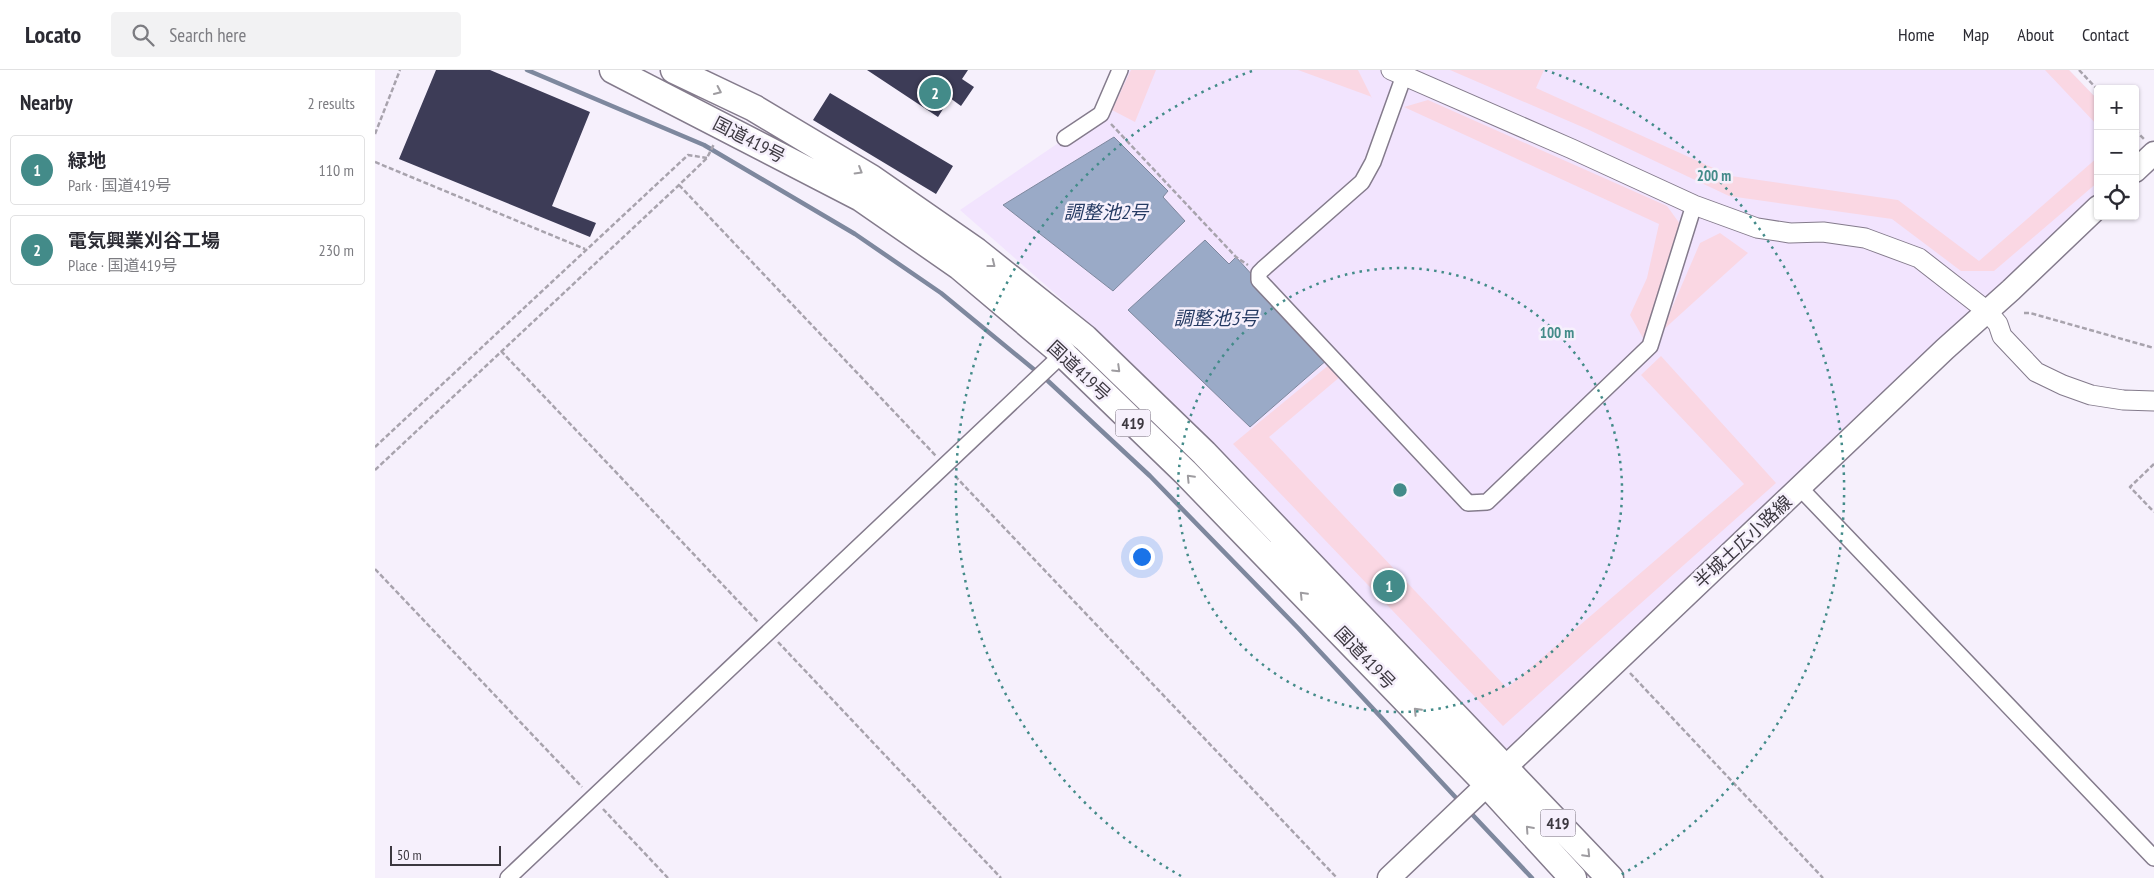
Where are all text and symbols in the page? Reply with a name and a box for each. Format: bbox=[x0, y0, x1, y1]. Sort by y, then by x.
search box bbox=[111, 12, 461, 57]
text: Locato bbox=[25, 19, 81, 50]
icon: search bbox=[129, 21, 157, 49]
text: Search here bbox=[169, 23, 246, 47]
text: Home bbox=[1898, 23, 1935, 46]
text: Map bbox=[1963, 23, 1989, 46]
text: About bbox=[2017, 23, 2054, 46]
text: Contact bbox=[2082, 23, 2129, 46]
pin: 2 bbox=[919, 74, 951, 112]
one-way arrow bbox=[713, 84, 722, 95]
map controls bbox=[2094, 85, 2139, 220]
button: + bbox=[2094, 85, 2139, 130]
text: Nearby bbox=[20, 89, 73, 116]
text: 2 results bbox=[308, 93, 355, 113]
street label: 国道419号 bbox=[709, 112, 789, 168]
button: − bbox=[2094, 130, 2139, 175]
text: 緑地 bbox=[68, 148, 106, 172]
text: 1 bbox=[33, 160, 41, 180]
text: 110 m bbox=[319, 160, 354, 180]
one-way arrow bbox=[854, 165, 863, 175]
text: 200 m bbox=[1697, 166, 1731, 185]
text: Park · 国道419号 bbox=[68, 175, 171, 195]
button: locate bbox=[2094, 175, 2139, 220]
water label: 調整池2号 bbox=[1064, 200, 1150, 224]
text: 電気興業刈谷工場 bbox=[68, 228, 220, 252]
text: 2 bbox=[33, 240, 41, 260]
text: 230 m bbox=[319, 240, 354, 260]
text: Place · 国道419号 bbox=[68, 255, 177, 275]
one-way arrow bbox=[986, 259, 995, 267]
water label: 調整池3号 bbox=[1174, 306, 1260, 330]
text: 100 m bbox=[1540, 323, 1574, 342]
street label: 国道419号 bbox=[1043, 336, 1116, 406]
one-way arrow bbox=[1111, 363, 1120, 372]
road number: 419 bbox=[1115, 409, 1151, 436]
one-way arrow bbox=[1187, 475, 1196, 484]
centre of rings bbox=[1391, 481, 1409, 499]
street label: 半城土広小路線 bbox=[1689, 490, 1797, 593]
your location bbox=[1129, 544, 1155, 570]
pin: 1 bbox=[1373, 567, 1405, 605]
one-way arrow bbox=[1300, 592, 1309, 601]
street label: 国道419号 bbox=[1330, 621, 1401, 694]
one-way arrow bbox=[1413, 708, 1422, 717]
road number: 419 bbox=[1541, 810, 1575, 836]
one-way arrow bbox=[1525, 826, 1534, 835]
scale bar bbox=[390, 843, 501, 866]
text: 50 m bbox=[397, 846, 422, 864]
one-way arrow bbox=[1581, 848, 1590, 857]

